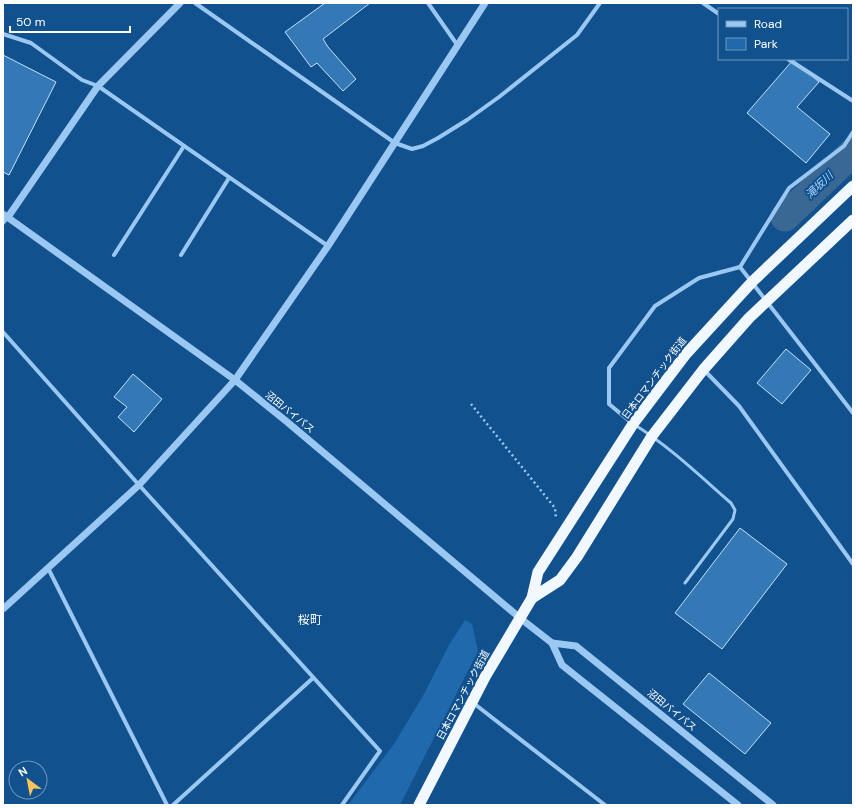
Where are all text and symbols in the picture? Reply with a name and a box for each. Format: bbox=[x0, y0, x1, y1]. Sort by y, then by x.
scale bar bbox=[10, 8, 130, 34]
legend bbox=[718, 8, 848, 60]
text: 50 m bbox=[16, 14, 45, 30]
text: Road bbox=[754, 16, 782, 32]
text: Park bbox=[754, 36, 778, 52]
water label: 滝坂川 bbox=[802, 168, 836, 201]
street label: 日本ロマンチック街道 bbox=[619, 334, 689, 422]
street label: 沼田バイパス bbox=[263, 388, 317, 436]
district label: 桜町 bbox=[298, 612, 322, 628]
street label: 日本ロマンチック街道 bbox=[434, 648, 492, 742]
street label: 沼田バイパス bbox=[645, 686, 699, 734]
north arrow bbox=[8, 760, 48, 800]
text: N bbox=[16, 763, 30, 780]

